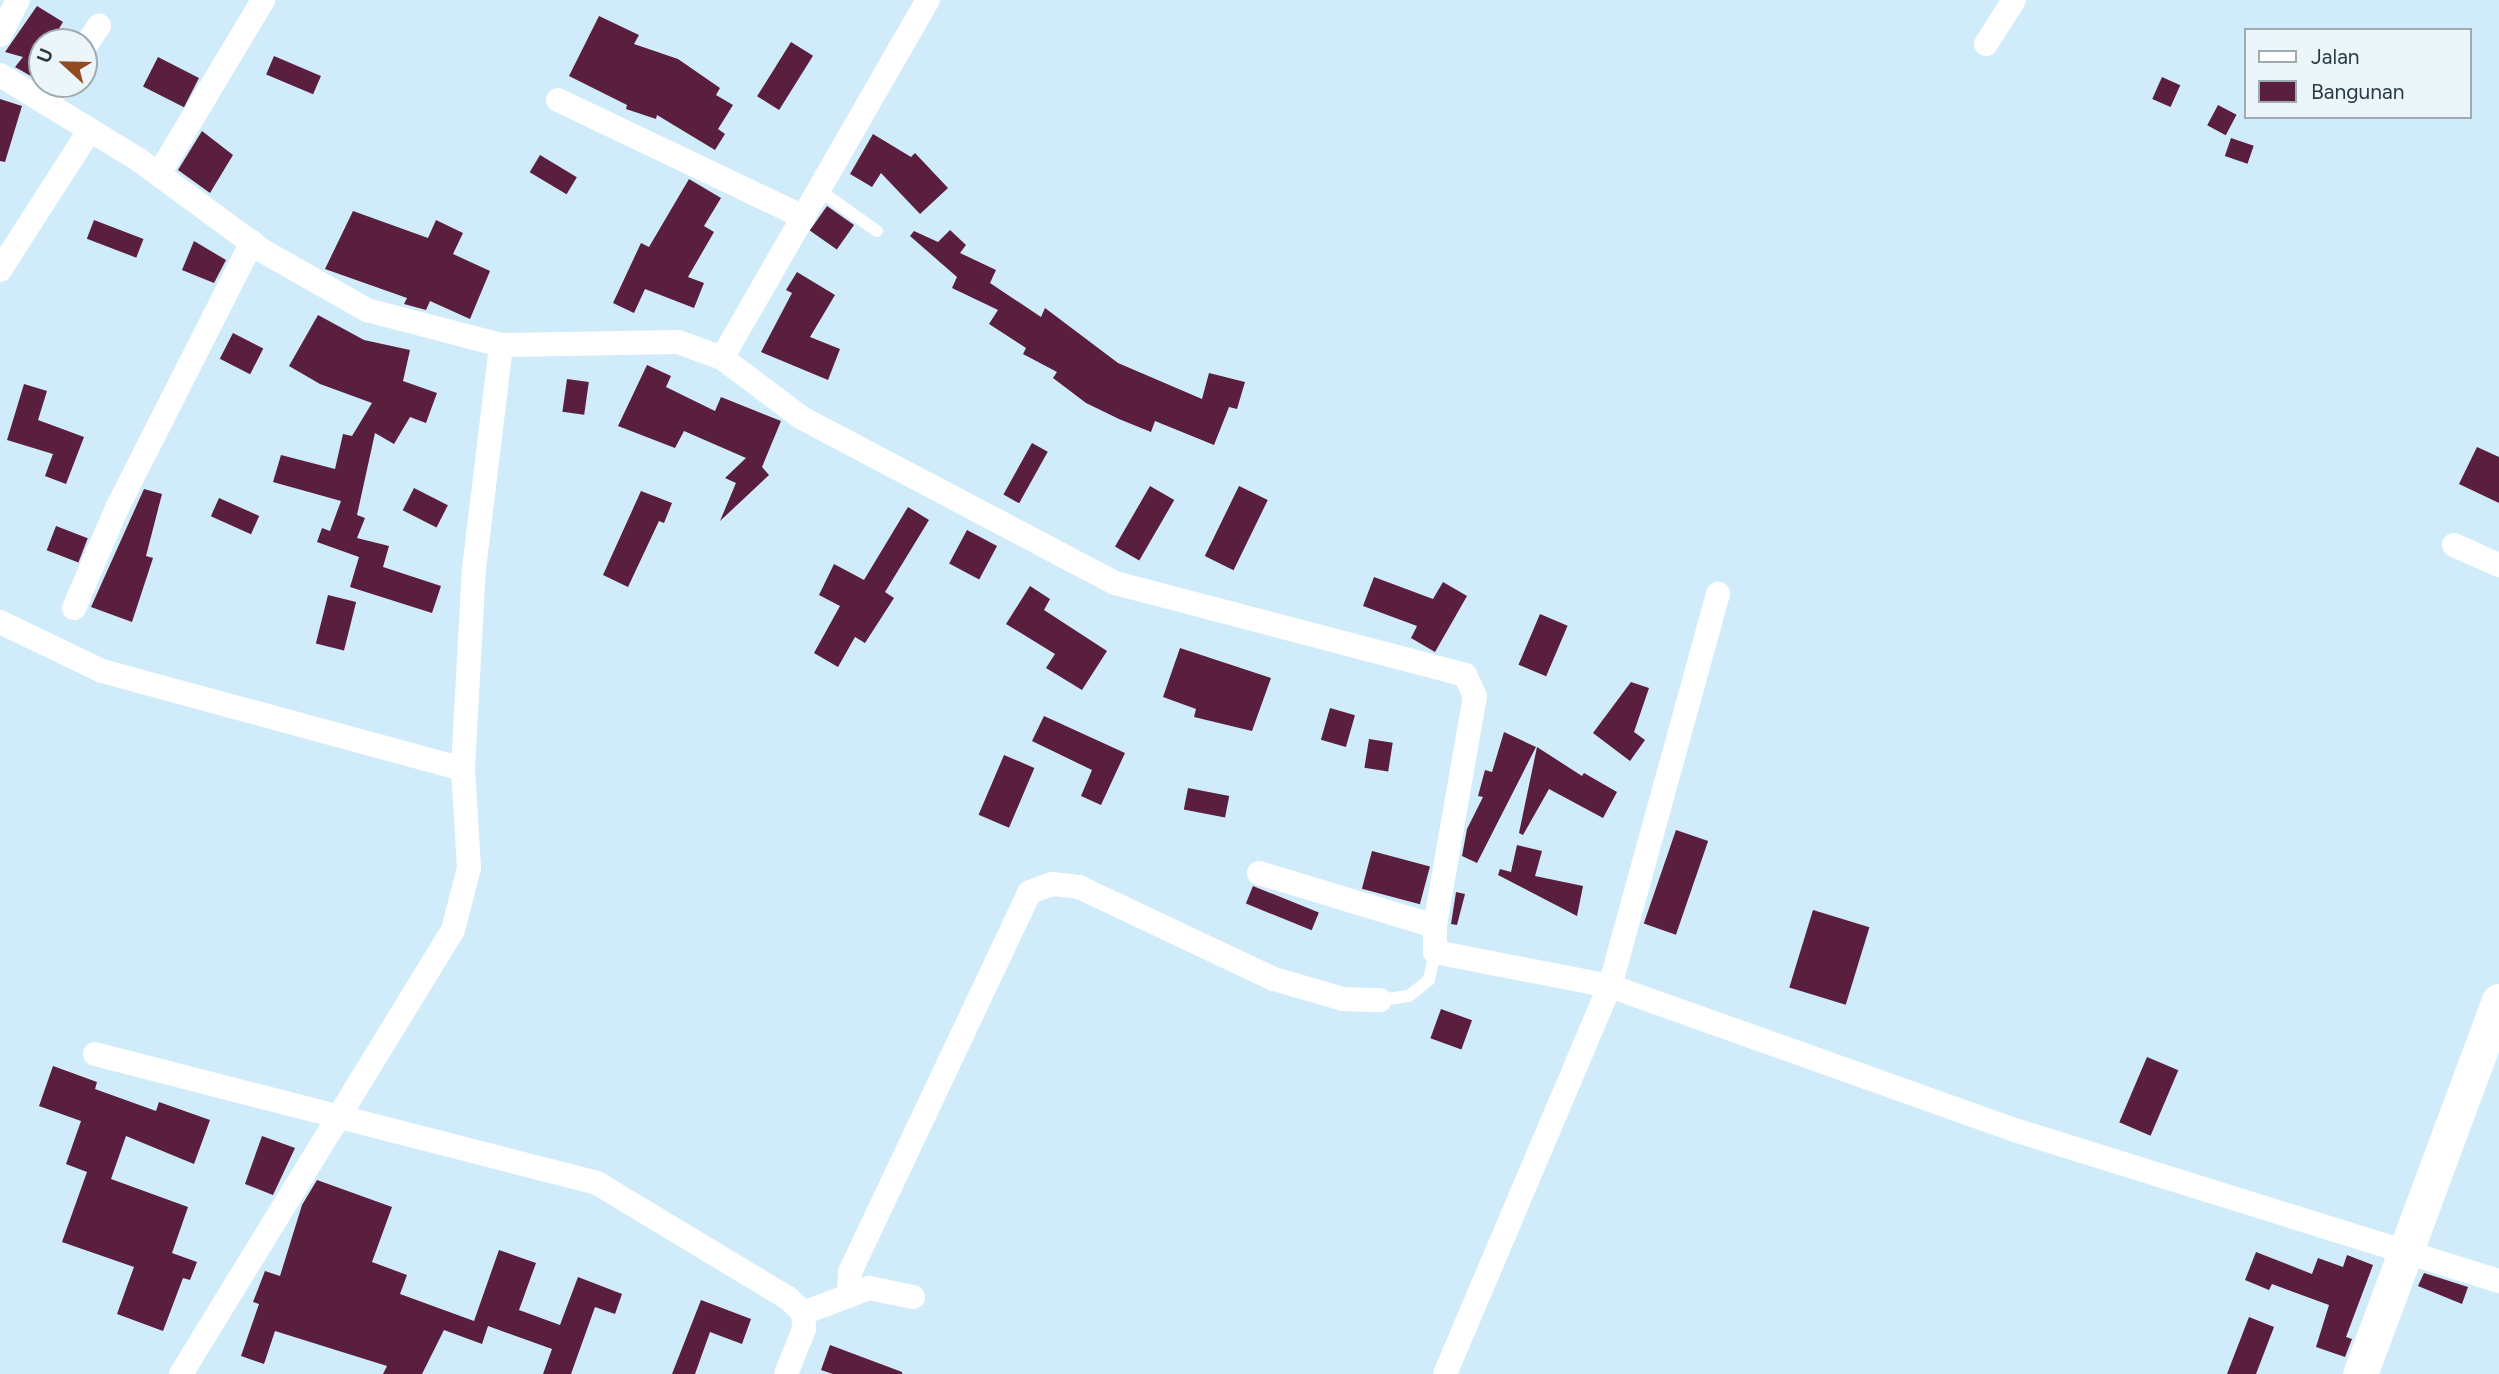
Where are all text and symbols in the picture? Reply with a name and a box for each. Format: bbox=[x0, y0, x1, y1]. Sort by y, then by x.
north arrow bbox=[28, 28, 98, 98]
legend bbox=[2244, 28, 2471, 119]
text: Jalan bbox=[2311, 44, 2360, 69]
text: U bbox=[32, 45, 58, 66]
text: Bangunan bbox=[2311, 79, 2404, 104]

